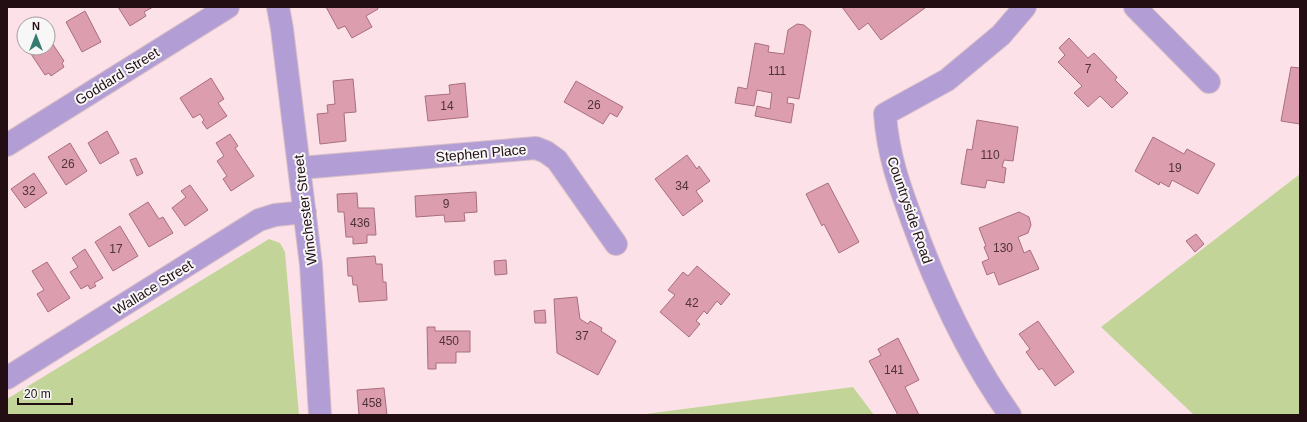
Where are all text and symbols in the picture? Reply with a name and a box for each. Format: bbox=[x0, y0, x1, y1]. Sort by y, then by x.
north arrow bbox=[16, 16, 56, 56]
text: N bbox=[32, 20, 40, 32]
street label: Goddard Street bbox=[72, 44, 162, 108]
house number: 7 bbox=[1085, 62, 1092, 76]
house number: 111 bbox=[768, 64, 786, 78]
house number: 26 bbox=[587, 98, 601, 112]
house number: 14 bbox=[440, 99, 454, 113]
street label: Stephen Place bbox=[435, 141, 527, 165]
house number: 110 bbox=[980, 148, 1000, 162]
street label: Winchester Street bbox=[290, 154, 320, 266]
street label: Countryside Road bbox=[884, 154, 936, 266]
house number: 26 bbox=[61, 157, 75, 171]
house number: 19 bbox=[1168, 161, 1182, 175]
house number: 34 bbox=[675, 179, 689, 193]
house number: 32 bbox=[22, 184, 36, 198]
house number: 9 bbox=[443, 197, 450, 211]
house number: 436 bbox=[350, 216, 370, 230]
house number: 130 bbox=[993, 241, 1013, 255]
house number: 17 bbox=[109, 242, 123, 256]
street label: Wallace Street bbox=[110, 256, 196, 318]
house number: 42 bbox=[685, 296, 699, 310]
house number: 37 bbox=[575, 329, 589, 343]
house number: 450 bbox=[439, 334, 459, 348]
house number: 141 bbox=[884, 363, 904, 377]
scale bar bbox=[18, 380, 72, 406]
text: 20 m bbox=[24, 387, 51, 401]
house number: 458 bbox=[362, 396, 382, 410]

